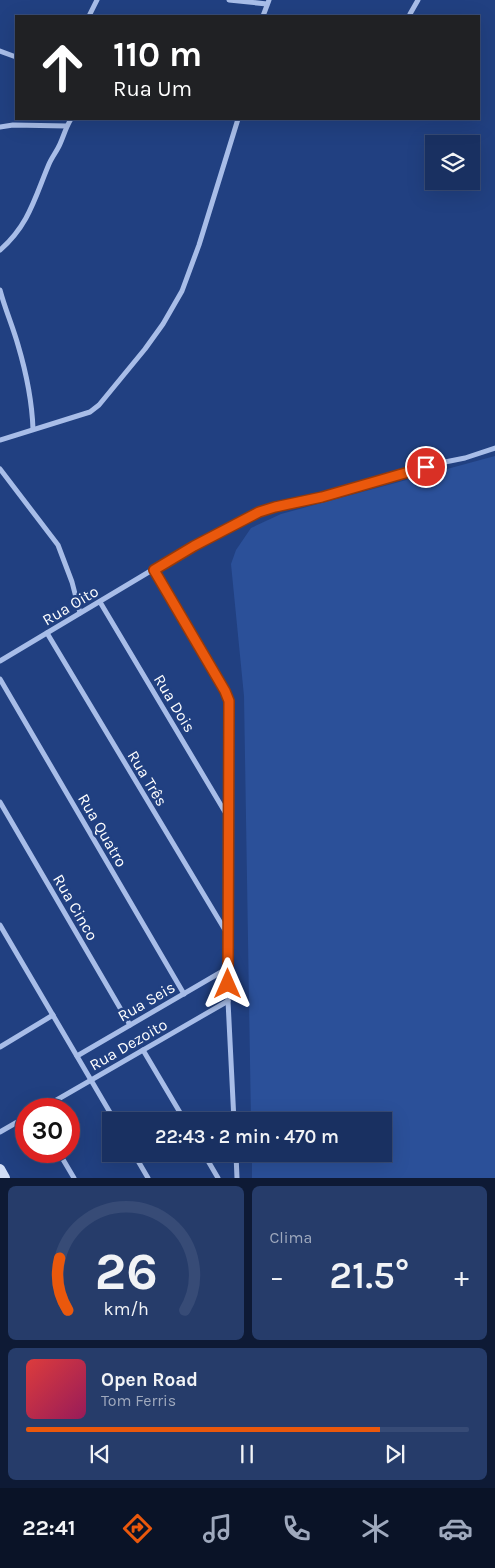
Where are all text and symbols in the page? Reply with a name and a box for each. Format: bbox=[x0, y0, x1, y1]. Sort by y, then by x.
text: 110 m bbox=[113, 34, 202, 75]
icon: ahead bbox=[30, 35, 95, 100]
text: Rua Um bbox=[113, 76, 192, 102]
map controls bbox=[425, 135, 480, 190]
button: layers bbox=[425, 135, 480, 190]
pin bbox=[405, 446, 447, 488]
icon: arrive bbox=[412, 453, 440, 481]
street label: Rua Oito bbox=[39, 581, 102, 630]
street label: Rua Dois bbox=[150, 671, 199, 736]
street label: Rua Três bbox=[124, 747, 172, 809]
street label: Rua Quatro bbox=[74, 790, 131, 870]
street label: Rua Cinco bbox=[49, 871, 102, 944]
position arrow bbox=[201, 957, 253, 1009]
street label: Rua Seis bbox=[114, 977, 178, 1025]
street label: Rua Dezoito bbox=[86, 1015, 171, 1074]
speed limit sign: 30 bbox=[15, 1098, 80, 1163]
text: 22:43 · 2 min · 470 m bbox=[155, 1126, 339, 1148]
text: Clima bbox=[270, 1228, 312, 1247]
text: 26 bbox=[94, 1241, 157, 1302]
text: 21.5° bbox=[329, 1253, 409, 1298]
text: − bbox=[270, 1260, 284, 1293]
text: + bbox=[454, 1260, 469, 1293]
text: km/h bbox=[103, 1299, 148, 1320]
text: Open Road bbox=[101, 1369, 198, 1391]
text: Tom Ferris bbox=[101, 1391, 176, 1410]
icon: previous bbox=[86, 1440, 114, 1468]
icon: pause bbox=[233, 1440, 261, 1468]
icon: next bbox=[381, 1440, 409, 1468]
icon: directions bbox=[120, 1511, 155, 1546]
icon: music bbox=[200, 1511, 235, 1546]
icon: phone bbox=[279, 1511, 314, 1546]
icon: climate bbox=[358, 1511, 393, 1546]
icon: car bbox=[438, 1511, 473, 1546]
text: 22:41 bbox=[22, 1515, 76, 1541]

